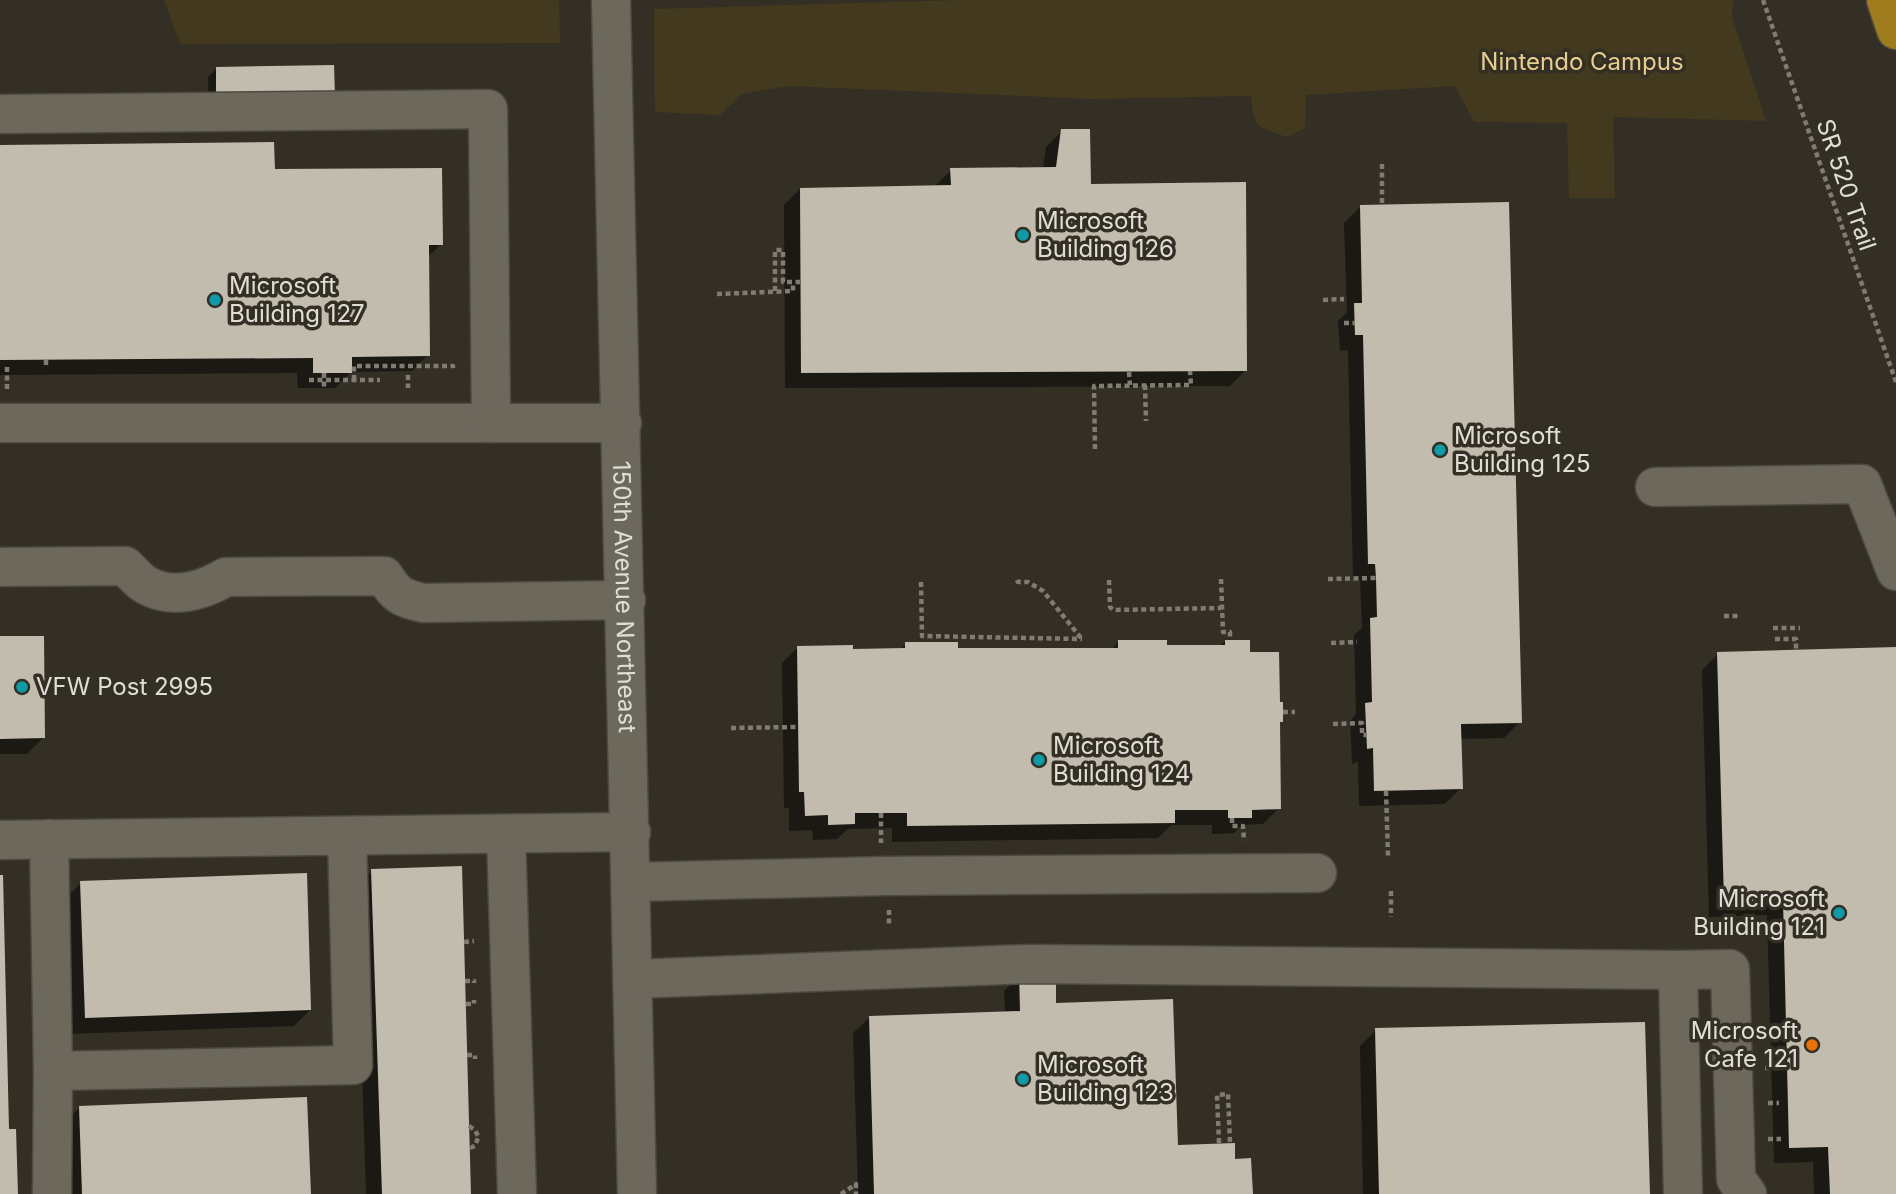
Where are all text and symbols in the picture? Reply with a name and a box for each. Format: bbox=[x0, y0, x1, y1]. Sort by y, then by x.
park label: Nintendo Campus bbox=[1480, 47, 1684, 76]
street label: SR 520 Trail bbox=[1810, 115, 1882, 254]
place label: Microsoft Building 126 bbox=[1037, 206, 1174, 263]
marker: Microsoft Building 126 bbox=[1015, 227, 1031, 243]
place label: Microsoft Building 127 bbox=[229, 271, 365, 328]
marker: Microsoft Building 127 bbox=[207, 292, 223, 308]
place label: Microsoft Building 125 bbox=[1454, 421, 1591, 478]
marker: Microsoft Building 125 bbox=[1432, 442, 1448, 458]
street label: 150th Avenue Northeast bbox=[607, 461, 642, 733]
place label: VFW Post 2995 bbox=[36, 672, 213, 701]
marker: VFW Post 2995 bbox=[14, 679, 30, 695]
place label: Microsoft Building 124 bbox=[1053, 731, 1190, 788]
marker: Microsoft Building 124 bbox=[1031, 752, 1047, 768]
place label: Microsoft Building 121 bbox=[1693, 884, 1825, 941]
marker: Microsoft Building 121 bbox=[1831, 905, 1847, 921]
place label: Microsoft Cafe 121 bbox=[1691, 1016, 1798, 1073]
marker: Microsoft Cafe 121 bbox=[1804, 1037, 1820, 1053]
place label: Microsoft Building 123 bbox=[1037, 1050, 1174, 1107]
marker: Microsoft Building 123 bbox=[1015, 1071, 1031, 1087]

